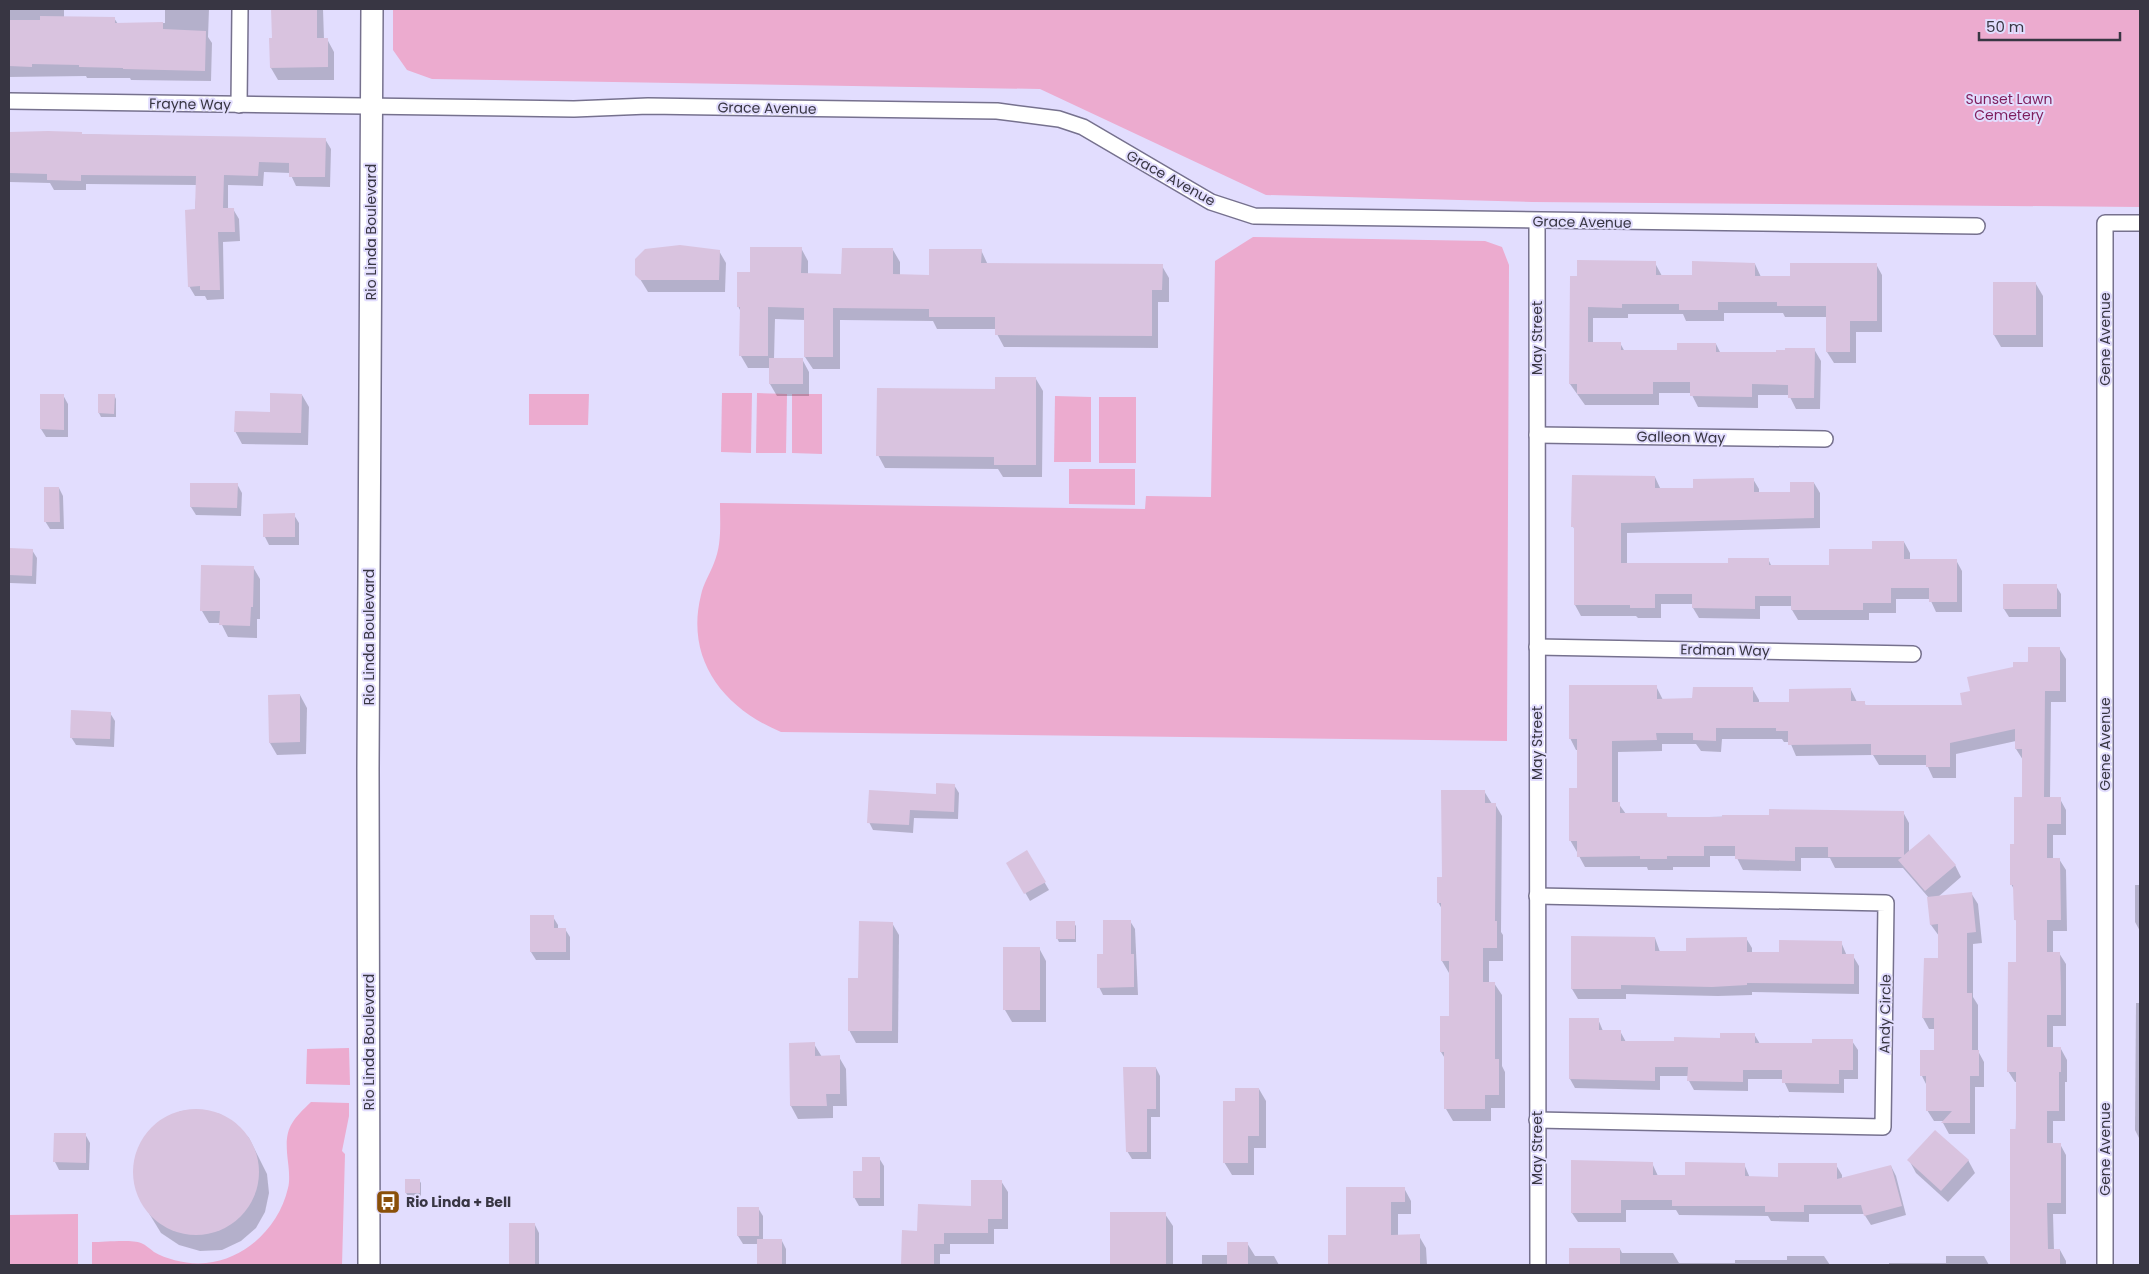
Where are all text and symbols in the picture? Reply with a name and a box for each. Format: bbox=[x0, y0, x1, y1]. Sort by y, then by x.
scale bar bbox=[1979, 10, 2120, 42]
text: 50 m bbox=[1986, 16, 2024, 37]
park label: Sunset Lawn Cemetery bbox=[1966, 89, 2052, 125]
street label: Frayne Way bbox=[149, 93, 231, 115]
street label: Grace Avenue bbox=[717, 97, 817, 119]
street label: Grace Avenue bbox=[1123, 145, 1219, 211]
street label: Rio Linda Boulevard bbox=[361, 164, 381, 300]
street label: Grace Avenue bbox=[1532, 211, 1632, 233]
street label: Gene Avenue bbox=[2095, 292, 2115, 386]
street label: May Street bbox=[1527, 301, 1547, 375]
street label: Galleon Way bbox=[1637, 426, 1726, 448]
street label: Rio Linda Boulevard bbox=[359, 569, 379, 705]
street label: Erdman Way bbox=[1680, 639, 1770, 661]
street label: Gene Avenue bbox=[2095, 697, 2115, 791]
street label: May Street bbox=[1527, 706, 1547, 780]
street label: Rio Linda Boulevard bbox=[359, 974, 379, 1110]
street label: Andy Circle bbox=[1874, 974, 1896, 1054]
street label: Gene Avenue bbox=[2095, 1102, 2115, 1196]
street label: May Street bbox=[1527, 1111, 1547, 1185]
bus stop icon: Rio Linda + Bell bbox=[375, 1189, 401, 1215]
place label: Rio Linda + Bell bbox=[406, 1192, 511, 1212]

